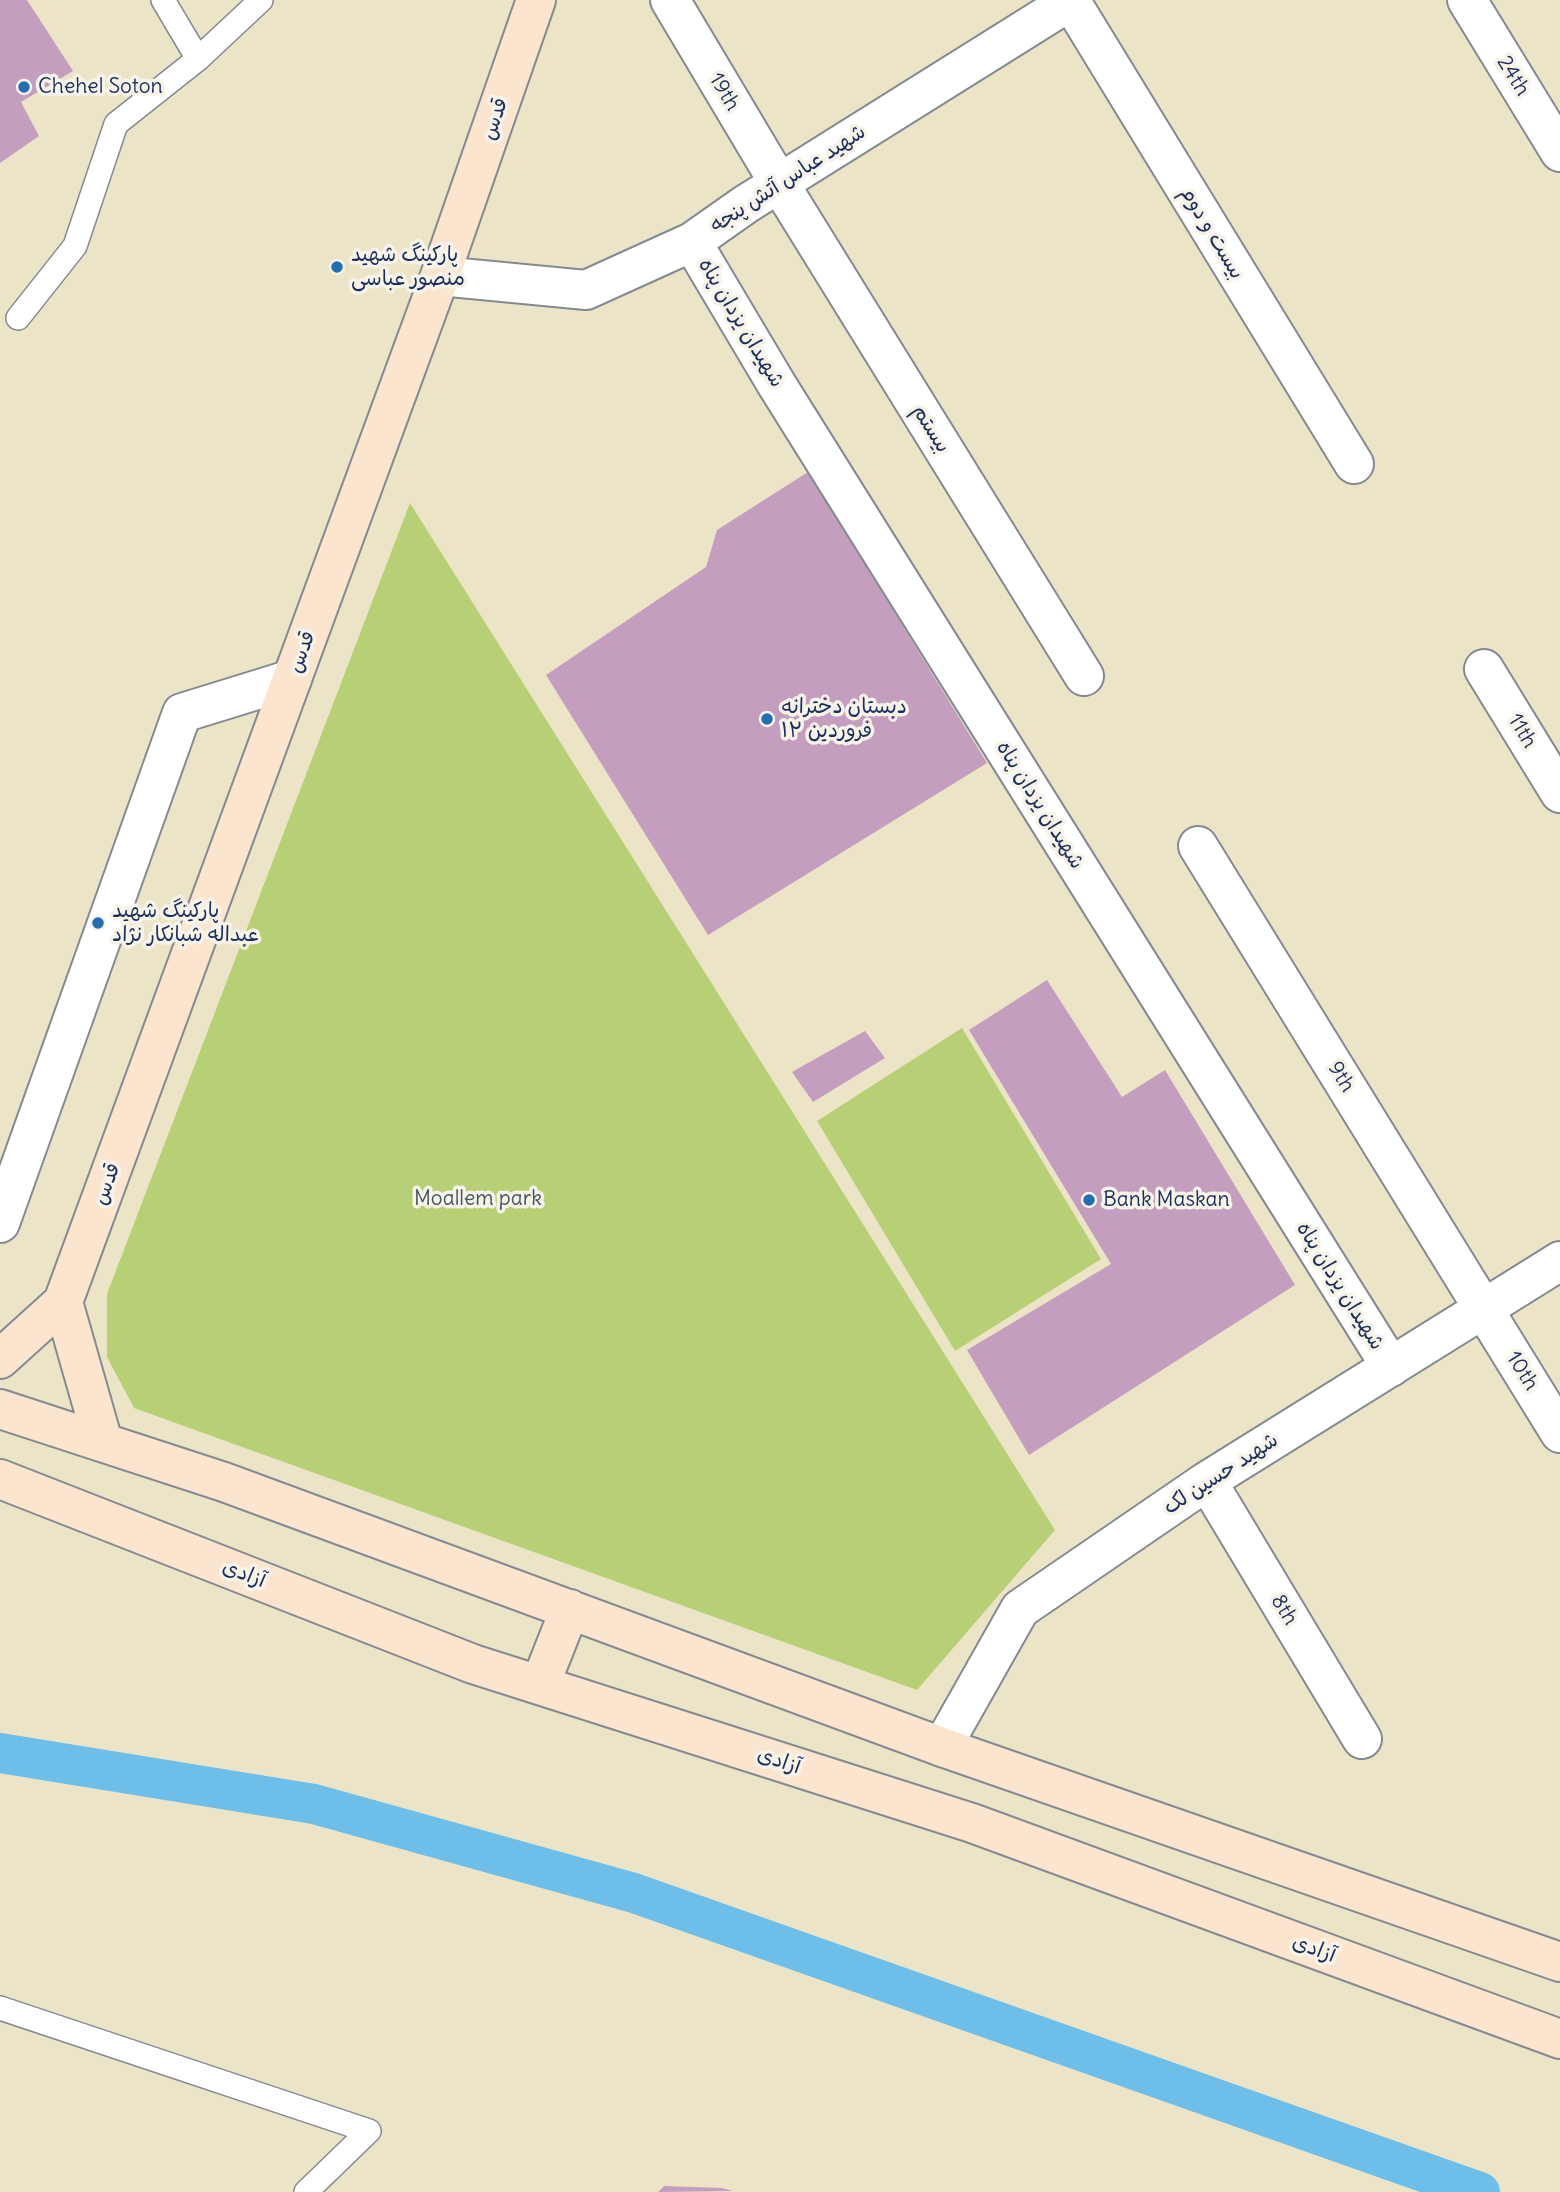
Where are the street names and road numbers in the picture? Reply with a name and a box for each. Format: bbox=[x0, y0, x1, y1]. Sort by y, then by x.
street label: 24th bbox=[1491, 51, 1535, 101]
street label: 19th bbox=[703, 69, 745, 115]
street label: قدس bbox=[476, 95, 514, 143]
street label: شهید عباس آتش پنجه bbox=[706, 119, 870, 239]
street label: بیست و دوم bbox=[1175, 182, 1249, 284]
street label: شهیدان یزدان پناه bbox=[693, 254, 789, 392]
street label: بیستم bbox=[907, 400, 955, 458]
street label: قدس bbox=[283, 627, 321, 677]
street label: 11th bbox=[1502, 709, 1542, 753]
street label: شهیدان یزدان پناه bbox=[991, 736, 1089, 874]
street label: 9th bbox=[1322, 1057, 1360, 1097]
street label: قدس bbox=[88, 1159, 126, 1209]
street label: شهیدان یزدان پناه bbox=[1291, 1217, 1389, 1355]
street label: 10th bbox=[1500, 1347, 1544, 1395]
street label: شهید حسین لک bbox=[1159, 1428, 1283, 1520]
street label: آزادی bbox=[219, 1554, 269, 1594]
street label: 8th bbox=[1265, 1590, 1303, 1630]
street label: آزادی bbox=[754, 1742, 804, 1780]
street label: آزادی bbox=[1289, 1930, 1339, 1968]

